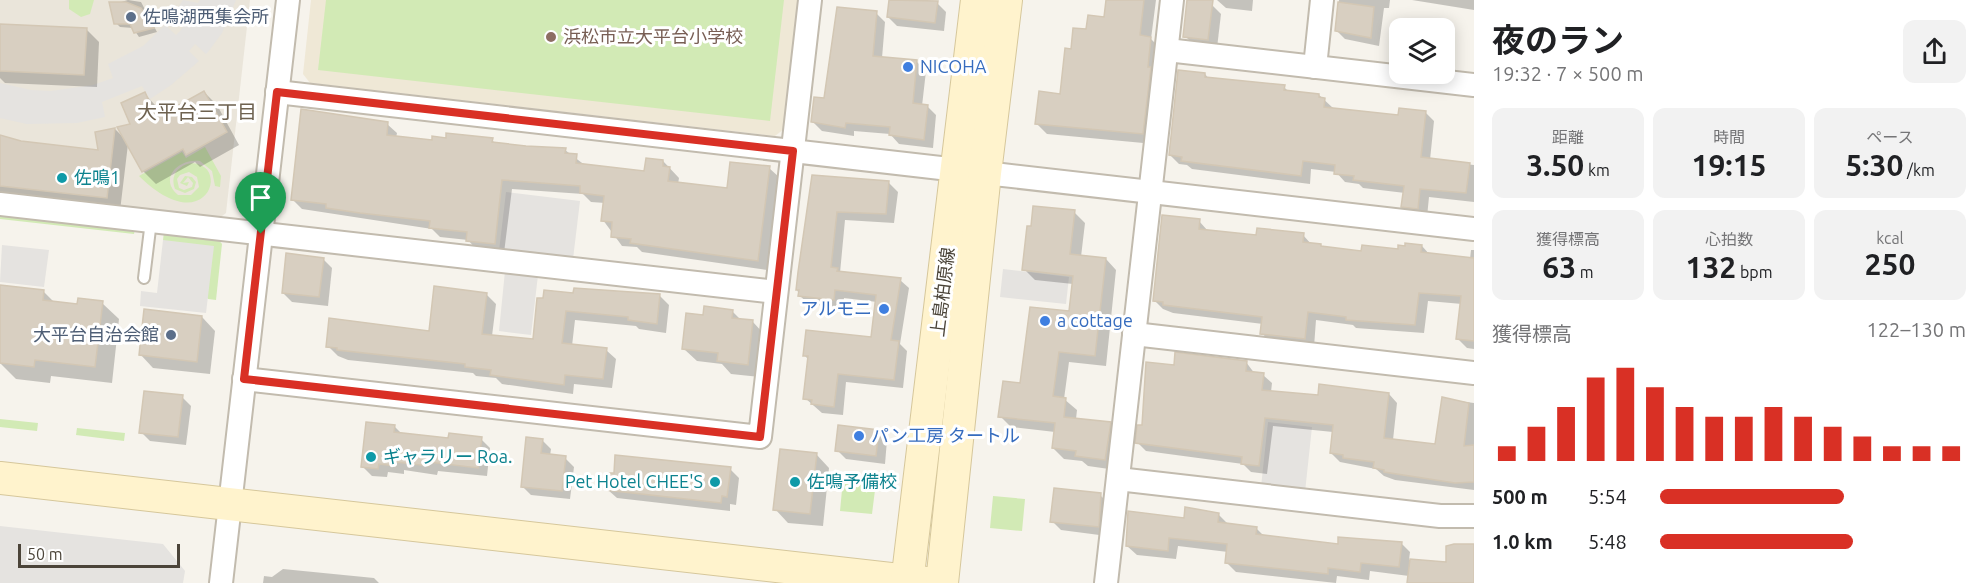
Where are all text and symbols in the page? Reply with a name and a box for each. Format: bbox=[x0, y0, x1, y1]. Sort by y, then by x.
place label: 佐鳴湖西集会所 bbox=[143, 6, 269, 26]
marker: 佐鳴湖西集会所 bbox=[124, 10, 138, 24]
map controls bbox=[1389, 18, 1455, 84]
button: layers bbox=[1389, 18, 1455, 84]
button: share bbox=[1903, 20, 1966, 83]
text: 夜のラン bbox=[1492, 21, 1624, 58]
place label: 浜松市立大平台小学校 bbox=[563, 26, 743, 46]
marker: 浜松市立大平台小学校 bbox=[544, 30, 558, 44]
place label: NICOHA bbox=[920, 56, 987, 76]
marker: NICOHA bbox=[901, 60, 915, 74]
text: 19:32 · 7 × 500 m bbox=[1492, 62, 1644, 85]
district label: 大平台三丁目 bbox=[137, 100, 257, 123]
text: 距離 bbox=[1552, 128, 1584, 146]
text: 時間 bbox=[1713, 128, 1745, 146]
text: ペース bbox=[1866, 128, 1914, 146]
text: 3.50 bbox=[1526, 148, 1584, 182]
text: 19:15 bbox=[1691, 148, 1767, 182]
text: 5:30 bbox=[1845, 148, 1903, 182]
text: km bbox=[1584, 161, 1610, 179]
text: /km bbox=[1903, 161, 1935, 179]
place label: 佐鳴1 bbox=[74, 167, 120, 187]
marker: 佐鳴1 bbox=[55, 171, 69, 185]
pin bbox=[235, 172, 286, 234]
icon: arrive bbox=[244, 181, 277, 214]
text: kcal bbox=[1876, 229, 1904, 247]
text: 獲得標高 bbox=[1536, 230, 1600, 248]
text: 心拍数 bbox=[1705, 230, 1753, 248]
street label: 上島柏原線 bbox=[927, 246, 957, 338]
text: 250 bbox=[1865, 247, 1915, 281]
text: 63 bbox=[1542, 250, 1576, 284]
text: 132 bbox=[1686, 250, 1736, 284]
text: m bbox=[1576, 263, 1594, 281]
text: bpm bbox=[1736, 263, 1772, 281]
place label: アルモニ bbox=[800, 298, 872, 318]
marker: アルモニ bbox=[877, 302, 891, 316]
place label: a cottage bbox=[1057, 310, 1133, 330]
marker: a cottage bbox=[1038, 314, 1052, 328]
text: 122–130 m bbox=[1867, 318, 1966, 341]
text: 獲得標高 bbox=[1492, 322, 1572, 345]
place label: 大平台自治会館 bbox=[33, 324, 159, 344]
marker: 大平台自治会館 bbox=[164, 328, 178, 342]
place label: パン工房 タートル bbox=[871, 425, 1020, 445]
marker: パン工房 タートル bbox=[852, 429, 866, 443]
place label: ギャラリー Roa. bbox=[383, 446, 513, 466]
marker: ギャラリー Roa. bbox=[364, 450, 378, 464]
place label: Pet Hotel CHEE'S bbox=[565, 471, 703, 491]
place label: 佐鳴予備校 bbox=[807, 471, 897, 491]
marker: Pet Hotel CHEE'S bbox=[708, 475, 722, 489]
marker: 佐鳴予備校 bbox=[788, 475, 802, 489]
text: 500 m bbox=[1492, 485, 1548, 508]
text: 5:54 bbox=[1588, 485, 1627, 508]
text: 1.0 km bbox=[1492, 530, 1553, 553]
text: 5:48 bbox=[1588, 530, 1627, 553]
scale bar bbox=[18, 541, 180, 568]
text: 50 m bbox=[27, 545, 63, 563]

